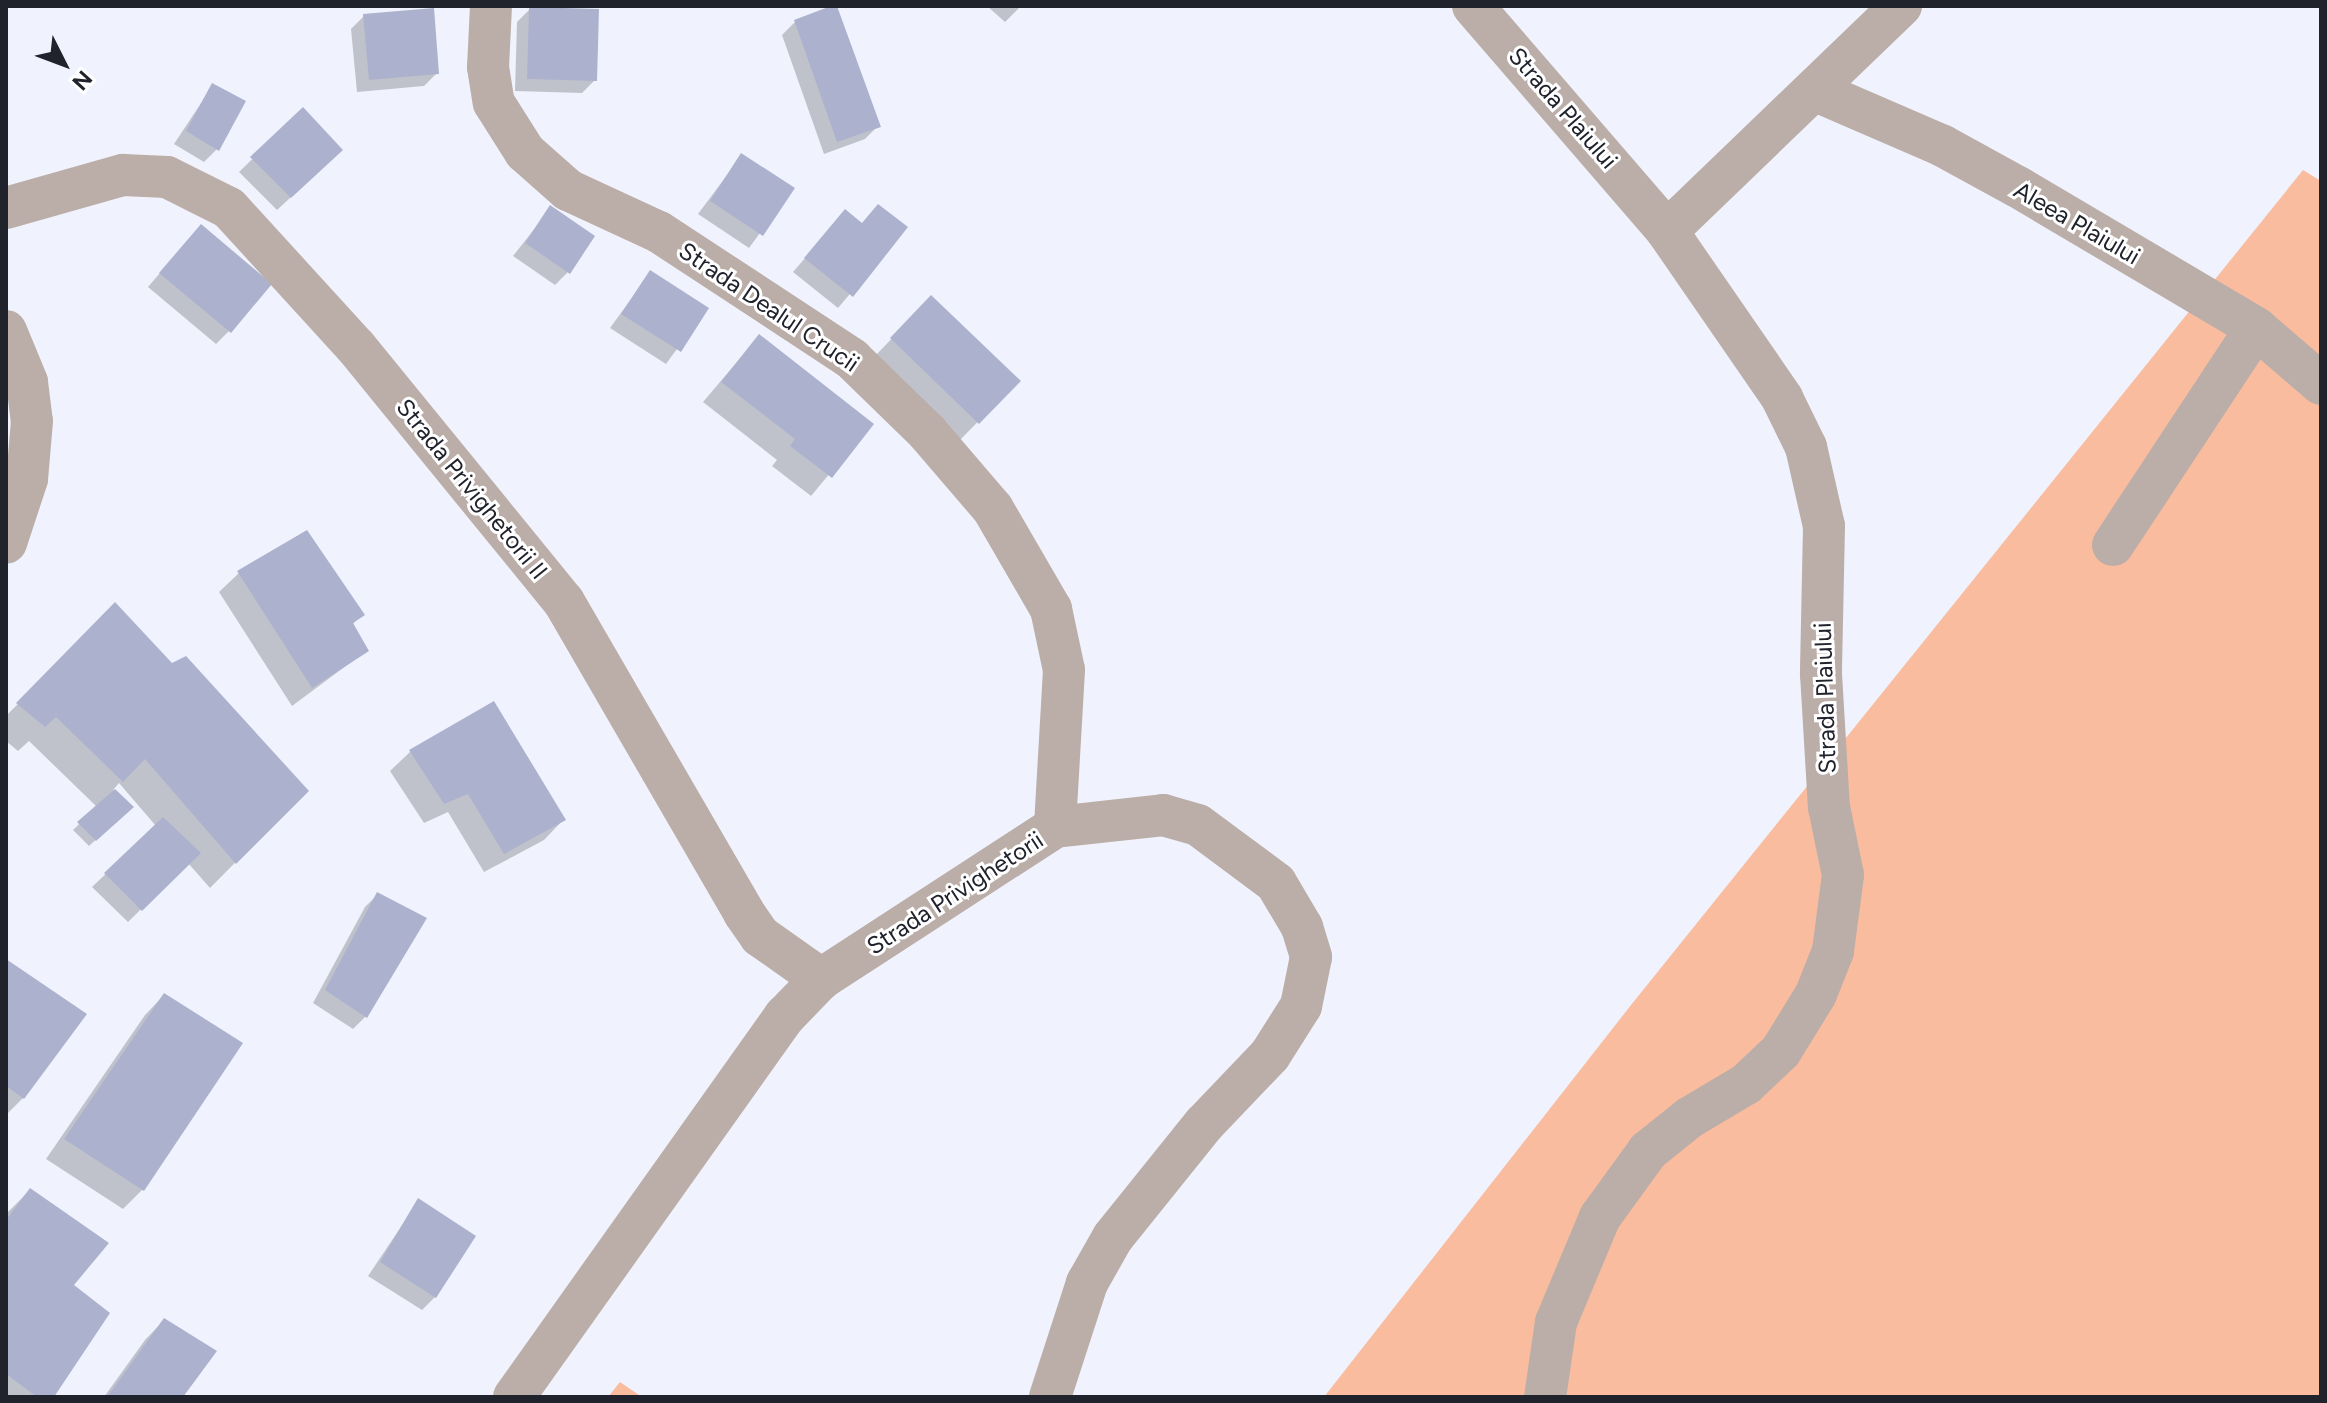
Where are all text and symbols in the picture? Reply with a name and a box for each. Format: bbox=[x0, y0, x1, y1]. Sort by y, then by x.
north arrow bbox=[24, 24, 104, 104]
street label: Strada Plaiului bbox=[1503, 42, 1623, 174]
text: N bbox=[66, 65, 98, 96]
street label: Aleea Plaiului bbox=[2009, 175, 2145, 271]
street label: Strada Dealul Crucii bbox=[673, 236, 865, 378]
street label: Strada Privighetorii II bbox=[390, 393, 554, 585]
street label: Strada Plaiului bbox=[1808, 622, 1842, 774]
street label: Strada Privighetorii bbox=[861, 825, 1049, 961]

